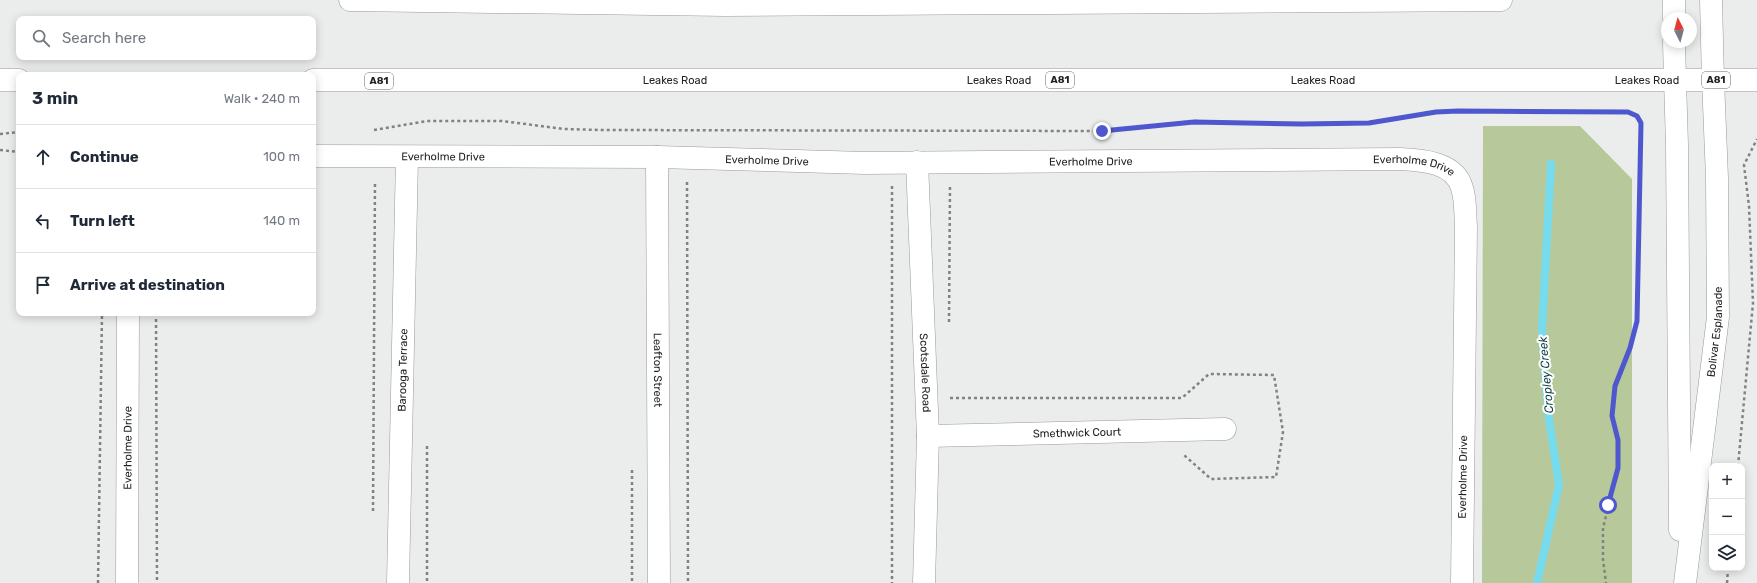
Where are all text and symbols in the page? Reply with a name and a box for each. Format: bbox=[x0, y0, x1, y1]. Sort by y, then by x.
north arrow bbox=[1661, 12, 1697, 48]
search box bbox=[16, 16, 316, 60]
icon: search bbox=[30, 27, 52, 49]
text: Search here bbox=[62, 29, 146, 47]
road number: A81 bbox=[1046, 72, 1074, 88]
road number: A81 bbox=[1702, 72, 1730, 88]
road number: A81 bbox=[365, 73, 393, 89]
street label: Leakes Road bbox=[643, 74, 707, 87]
street label: Leakes Road bbox=[967, 74, 1031, 87]
street label: Leakes Road bbox=[1291, 74, 1355, 87]
street label: Leakes Road bbox=[1615, 74, 1679, 87]
text: 3 min bbox=[32, 88, 78, 108]
text: Walk · 240 m bbox=[224, 91, 300, 106]
route end bbox=[1093, 122, 1111, 140]
icon: ahead bbox=[32, 146, 54, 168]
text: Continue bbox=[70, 148, 139, 166]
text: 100 m bbox=[263, 149, 300, 164]
street label: Everholme Drive bbox=[401, 150, 485, 163]
street label: Everholme Drive bbox=[725, 152, 809, 168]
street label: Everholme Drive bbox=[1373, 152, 1458, 179]
street label: Everholme Drive bbox=[1049, 154, 1133, 168]
icon: left bbox=[32, 210, 54, 232]
text: Turn left bbox=[70, 212, 135, 230]
text: 140 m bbox=[263, 213, 300, 228]
icon: arrive bbox=[32, 274, 54, 296]
text: Arrive at destination bbox=[70, 276, 225, 294]
street label: Bolivar Esplanade bbox=[1704, 287, 1725, 378]
street label: Barooga Terrace bbox=[395, 328, 410, 412]
street label: Leafton Street bbox=[651, 333, 665, 408]
street label: Scotsdale Road bbox=[917, 333, 934, 413]
water label: Cropley Creek bbox=[1536, 335, 1556, 414]
street label: Everholme Drive bbox=[121, 406, 134, 490]
street label: Smethwick Court bbox=[1033, 425, 1122, 440]
street label: Everholme Drive bbox=[1456, 435, 1470, 519]
map controls bbox=[1709, 463, 1745, 571]
button: + bbox=[1709, 463, 1745, 499]
route start bbox=[1599, 496, 1617, 514]
button: − bbox=[1709, 499, 1745, 535]
button: layers bbox=[1709, 535, 1745, 571]

